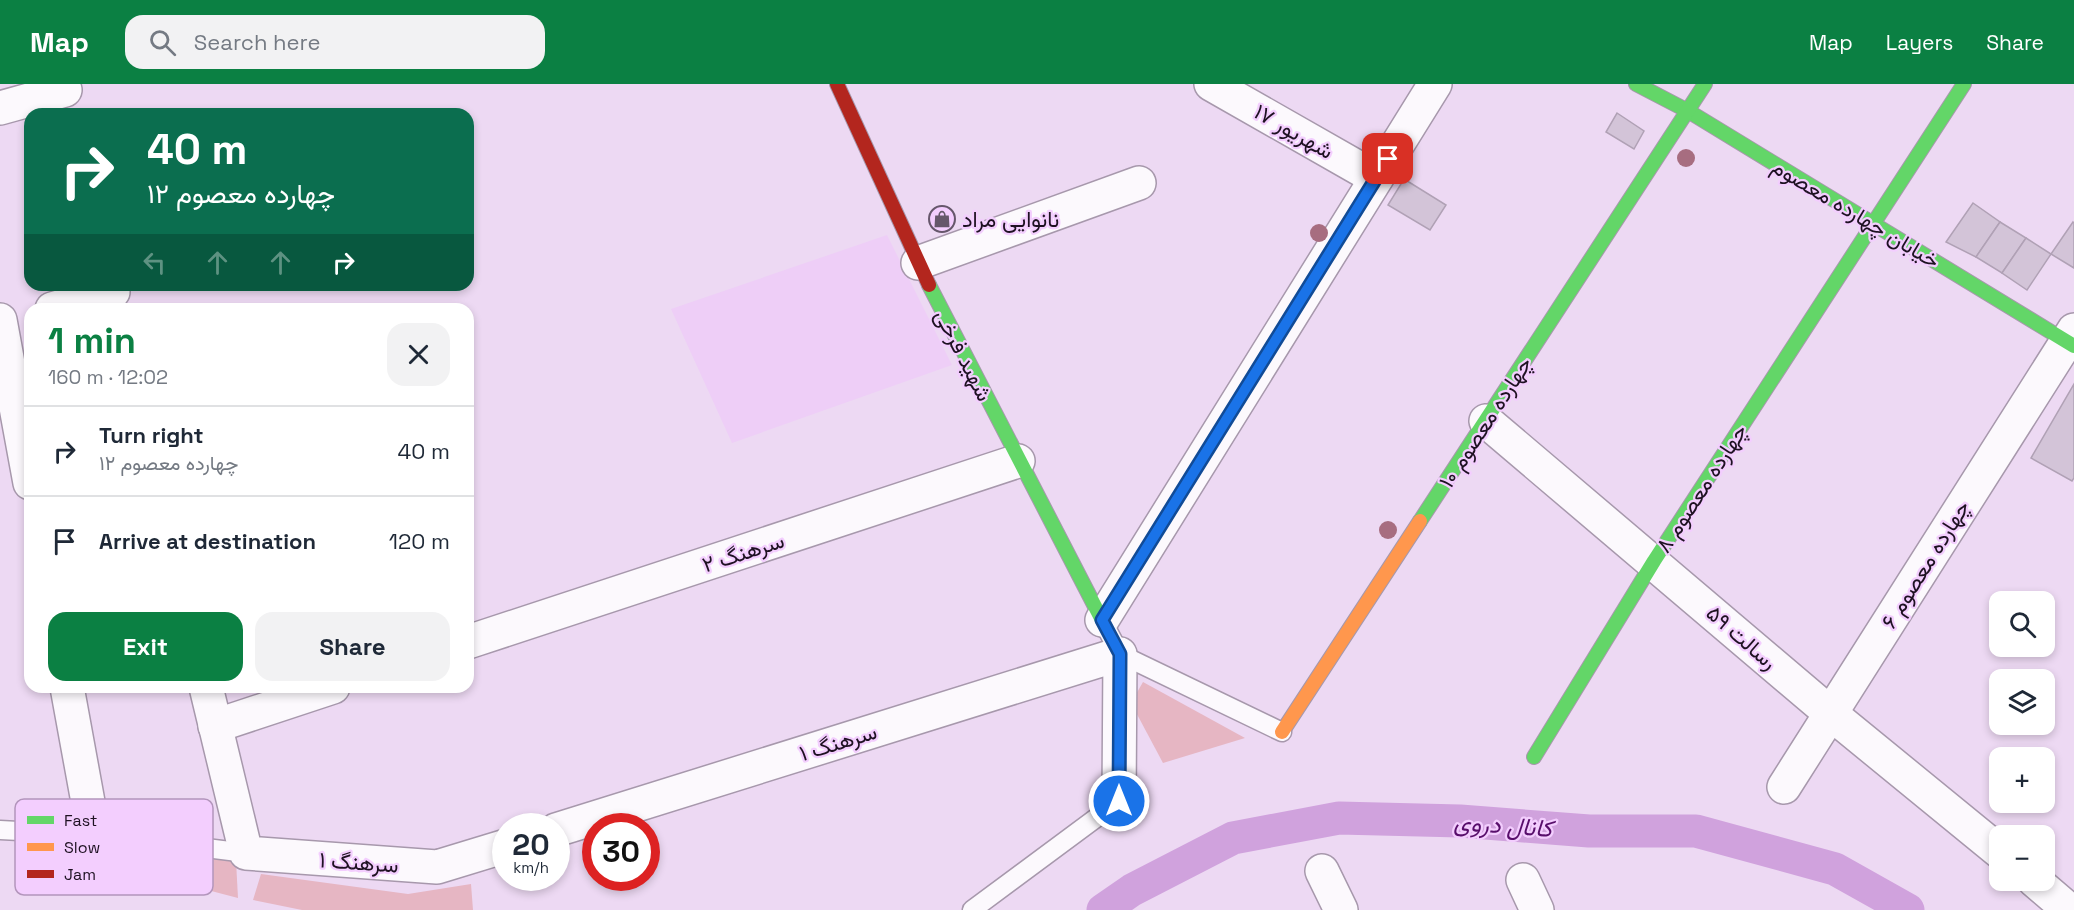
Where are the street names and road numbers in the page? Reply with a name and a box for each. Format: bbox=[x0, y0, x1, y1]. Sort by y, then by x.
street label: ۱۷ شهریور bbox=[1249, 97, 1339, 165]
street label: خیابان چهارده معصوم bbox=[1766, 152, 1945, 275]
street label: شهید فرخی bbox=[929, 304, 999, 406]
street label: چهارده معصوم ۱۰ bbox=[1432, 351, 1539, 494]
street label: چهارده معصوم ۸ bbox=[1649, 418, 1754, 558]
street label: چهارده معصوم ۶ bbox=[1874, 495, 1976, 634]
street label: سرهنگ ۲ bbox=[698, 526, 788, 578]
street label: رسالت ۵۹ bbox=[1701, 599, 1783, 675]
street label: سرهنگ ۱ bbox=[796, 717, 880, 767]
street label: سرهنگ ۱ bbox=[318, 845, 400, 879]

